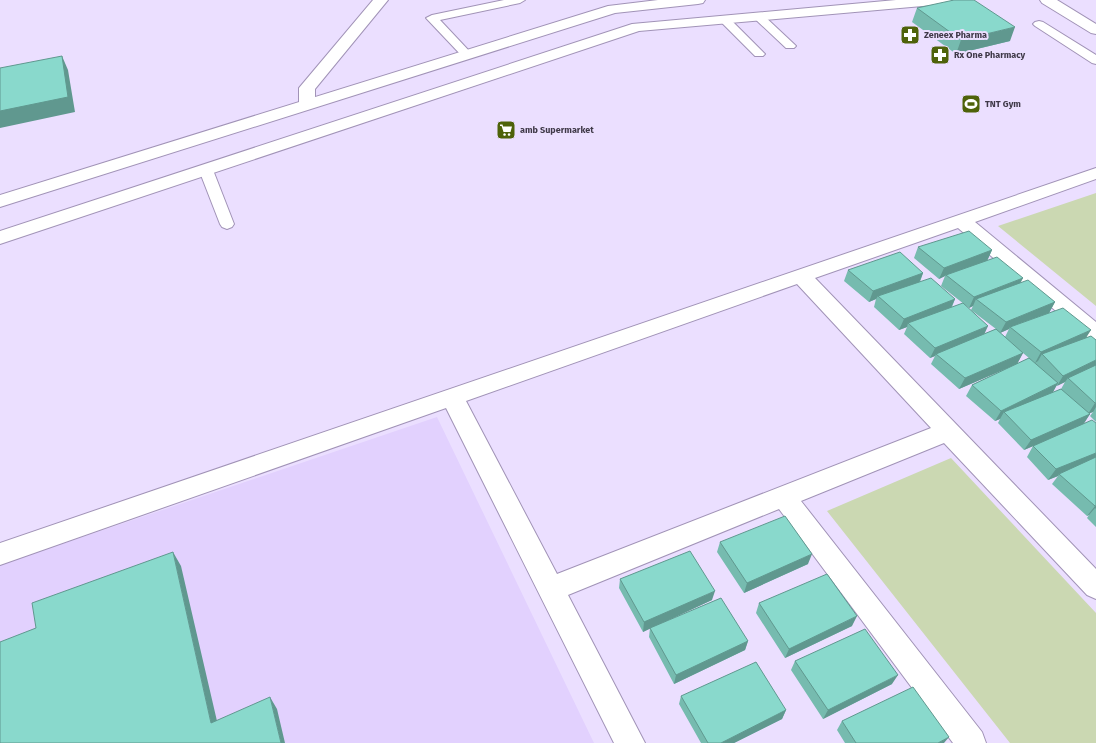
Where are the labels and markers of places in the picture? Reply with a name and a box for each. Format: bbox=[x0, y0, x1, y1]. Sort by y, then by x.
pharmacy icon: Zeneex Pharma bbox=[899, 24, 921, 46]
place label: Zeneex Pharma bbox=[924, 30, 987, 40]
pharmacy icon: Rx One Pharmacy bbox=[929, 44, 951, 66]
place label: Rx One Pharmacy bbox=[954, 50, 1026, 60]
sports icon: TNT Gym bbox=[960, 93, 982, 115]
place label: TNT Gym bbox=[985, 99, 1021, 109]
supermarket icon: amb Supermarket bbox=[495, 119, 517, 141]
place label: amb Supermarket bbox=[520, 125, 594, 135]

